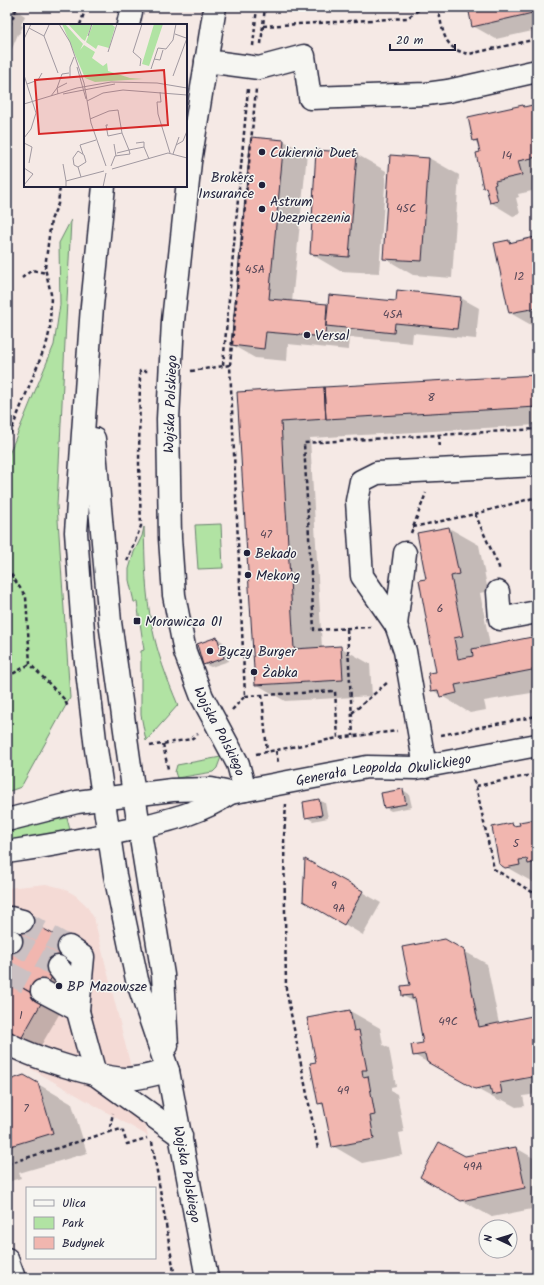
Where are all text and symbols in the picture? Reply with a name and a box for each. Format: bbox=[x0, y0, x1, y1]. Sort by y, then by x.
inset map bbox=[24, 24, 187, 187]
scale bar bbox=[390, 26, 455, 52]
text: 20 m bbox=[396, 31, 424, 50]
place label: Cukiernia Duet bbox=[270, 142, 357, 164]
house number: 14 bbox=[502, 146, 513, 165]
marker: Cukiernia Duet bbox=[257, 147, 267, 157]
place label: Brokers Insurance bbox=[198, 167, 255, 205]
marker: Brokers Insurance bbox=[257, 180, 267, 190]
place label: Astrum Ubezpieczenia bbox=[270, 191, 351, 229]
house number: 45C bbox=[396, 199, 416, 218]
marker: Astrum Ubezpieczenia bbox=[257, 204, 267, 214]
house number: 45A bbox=[245, 260, 265, 279]
house number: 12 bbox=[514, 267, 524, 286]
house number: 45A bbox=[383, 305, 403, 324]
place label: Versal bbox=[315, 325, 350, 347]
marker: Versal bbox=[302, 330, 312, 340]
street label: Wojska Polskiego bbox=[158, 355, 184, 453]
house number: 8 bbox=[427, 388, 435, 407]
house number: 47 bbox=[260, 525, 273, 544]
place label: Bekado bbox=[255, 543, 297, 565]
marker: Bekado bbox=[242, 548, 252, 558]
place label: Mekong bbox=[256, 565, 300, 587]
marker: Mekong bbox=[243, 570, 253, 580]
house number: 6 bbox=[437, 599, 443, 618]
place label: Morawicza 01 bbox=[145, 611, 222, 633]
marker: Morawicza 01 bbox=[132, 616, 142, 626]
place label: Byczy Burger bbox=[218, 641, 297, 663]
marker: Byczy Burger bbox=[205, 646, 215, 656]
place label: Żabka bbox=[262, 662, 298, 684]
marker: Żabka bbox=[249, 667, 259, 677]
street label: Wojska Polskiego bbox=[187, 684, 251, 778]
street label: Generała Leopolda Okulickiego bbox=[294, 748, 473, 792]
house number: 5 bbox=[513, 834, 521, 853]
house number: 9 bbox=[331, 876, 337, 895]
house number: 9A bbox=[332, 899, 346, 918]
place label: BP Mazowsze bbox=[67, 976, 148, 998]
marker: BP Mazowsze bbox=[54, 981, 64, 991]
house number: 1 bbox=[19, 1006, 23, 1025]
house number: 49C bbox=[438, 1012, 458, 1031]
house number: 49 bbox=[337, 1081, 349, 1100]
house number: 7 bbox=[23, 1099, 29, 1118]
street label: Wojska Polskiego bbox=[167, 1124, 206, 1225]
house number: 49A bbox=[463, 1157, 483, 1176]
legend bbox=[26, 1187, 156, 1259]
text: Ulica bbox=[62, 1194, 86, 1213]
text: Park bbox=[62, 1214, 84, 1233]
north arrow bbox=[478, 1219, 518, 1259]
text: Budynek bbox=[62, 1234, 105, 1253]
text: N bbox=[480, 1234, 498, 1242]

